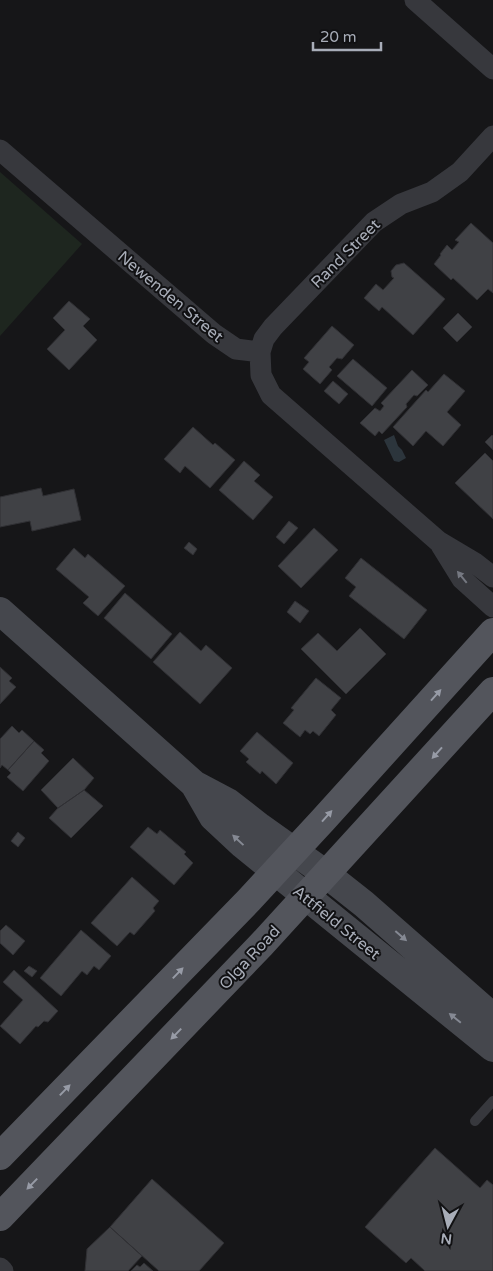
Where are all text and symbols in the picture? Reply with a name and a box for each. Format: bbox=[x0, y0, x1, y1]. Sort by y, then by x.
scale bar bbox=[313, 20, 380, 52]
text: 20 m bbox=[320, 28, 357, 46]
street label: Rand Street bbox=[307, 215, 385, 293]
street label: Newenden Street bbox=[113, 247, 227, 347]
one-way arrow bbox=[457, 570, 467, 583]
one-way arrow bbox=[430, 689, 442, 701]
one-way arrow bbox=[431, 746, 443, 758]
one-way arrow bbox=[321, 810, 333, 822]
one-way arrow bbox=[232, 834, 244, 846]
street label: Attfield Street bbox=[288, 881, 384, 964]
street label: Olga Road bbox=[215, 921, 284, 994]
one-way arrow bbox=[394, 930, 406, 942]
one-way arrow bbox=[172, 967, 184, 979]
one-way arrow bbox=[449, 1012, 462, 1023]
one-way arrow bbox=[170, 1027, 182, 1039]
one-way arrow bbox=[59, 1084, 71, 1096]
one-way arrow bbox=[26, 1178, 38, 1190]
north arrow bbox=[423, 1201, 473, 1251]
text: N bbox=[440, 1229, 453, 1248]

